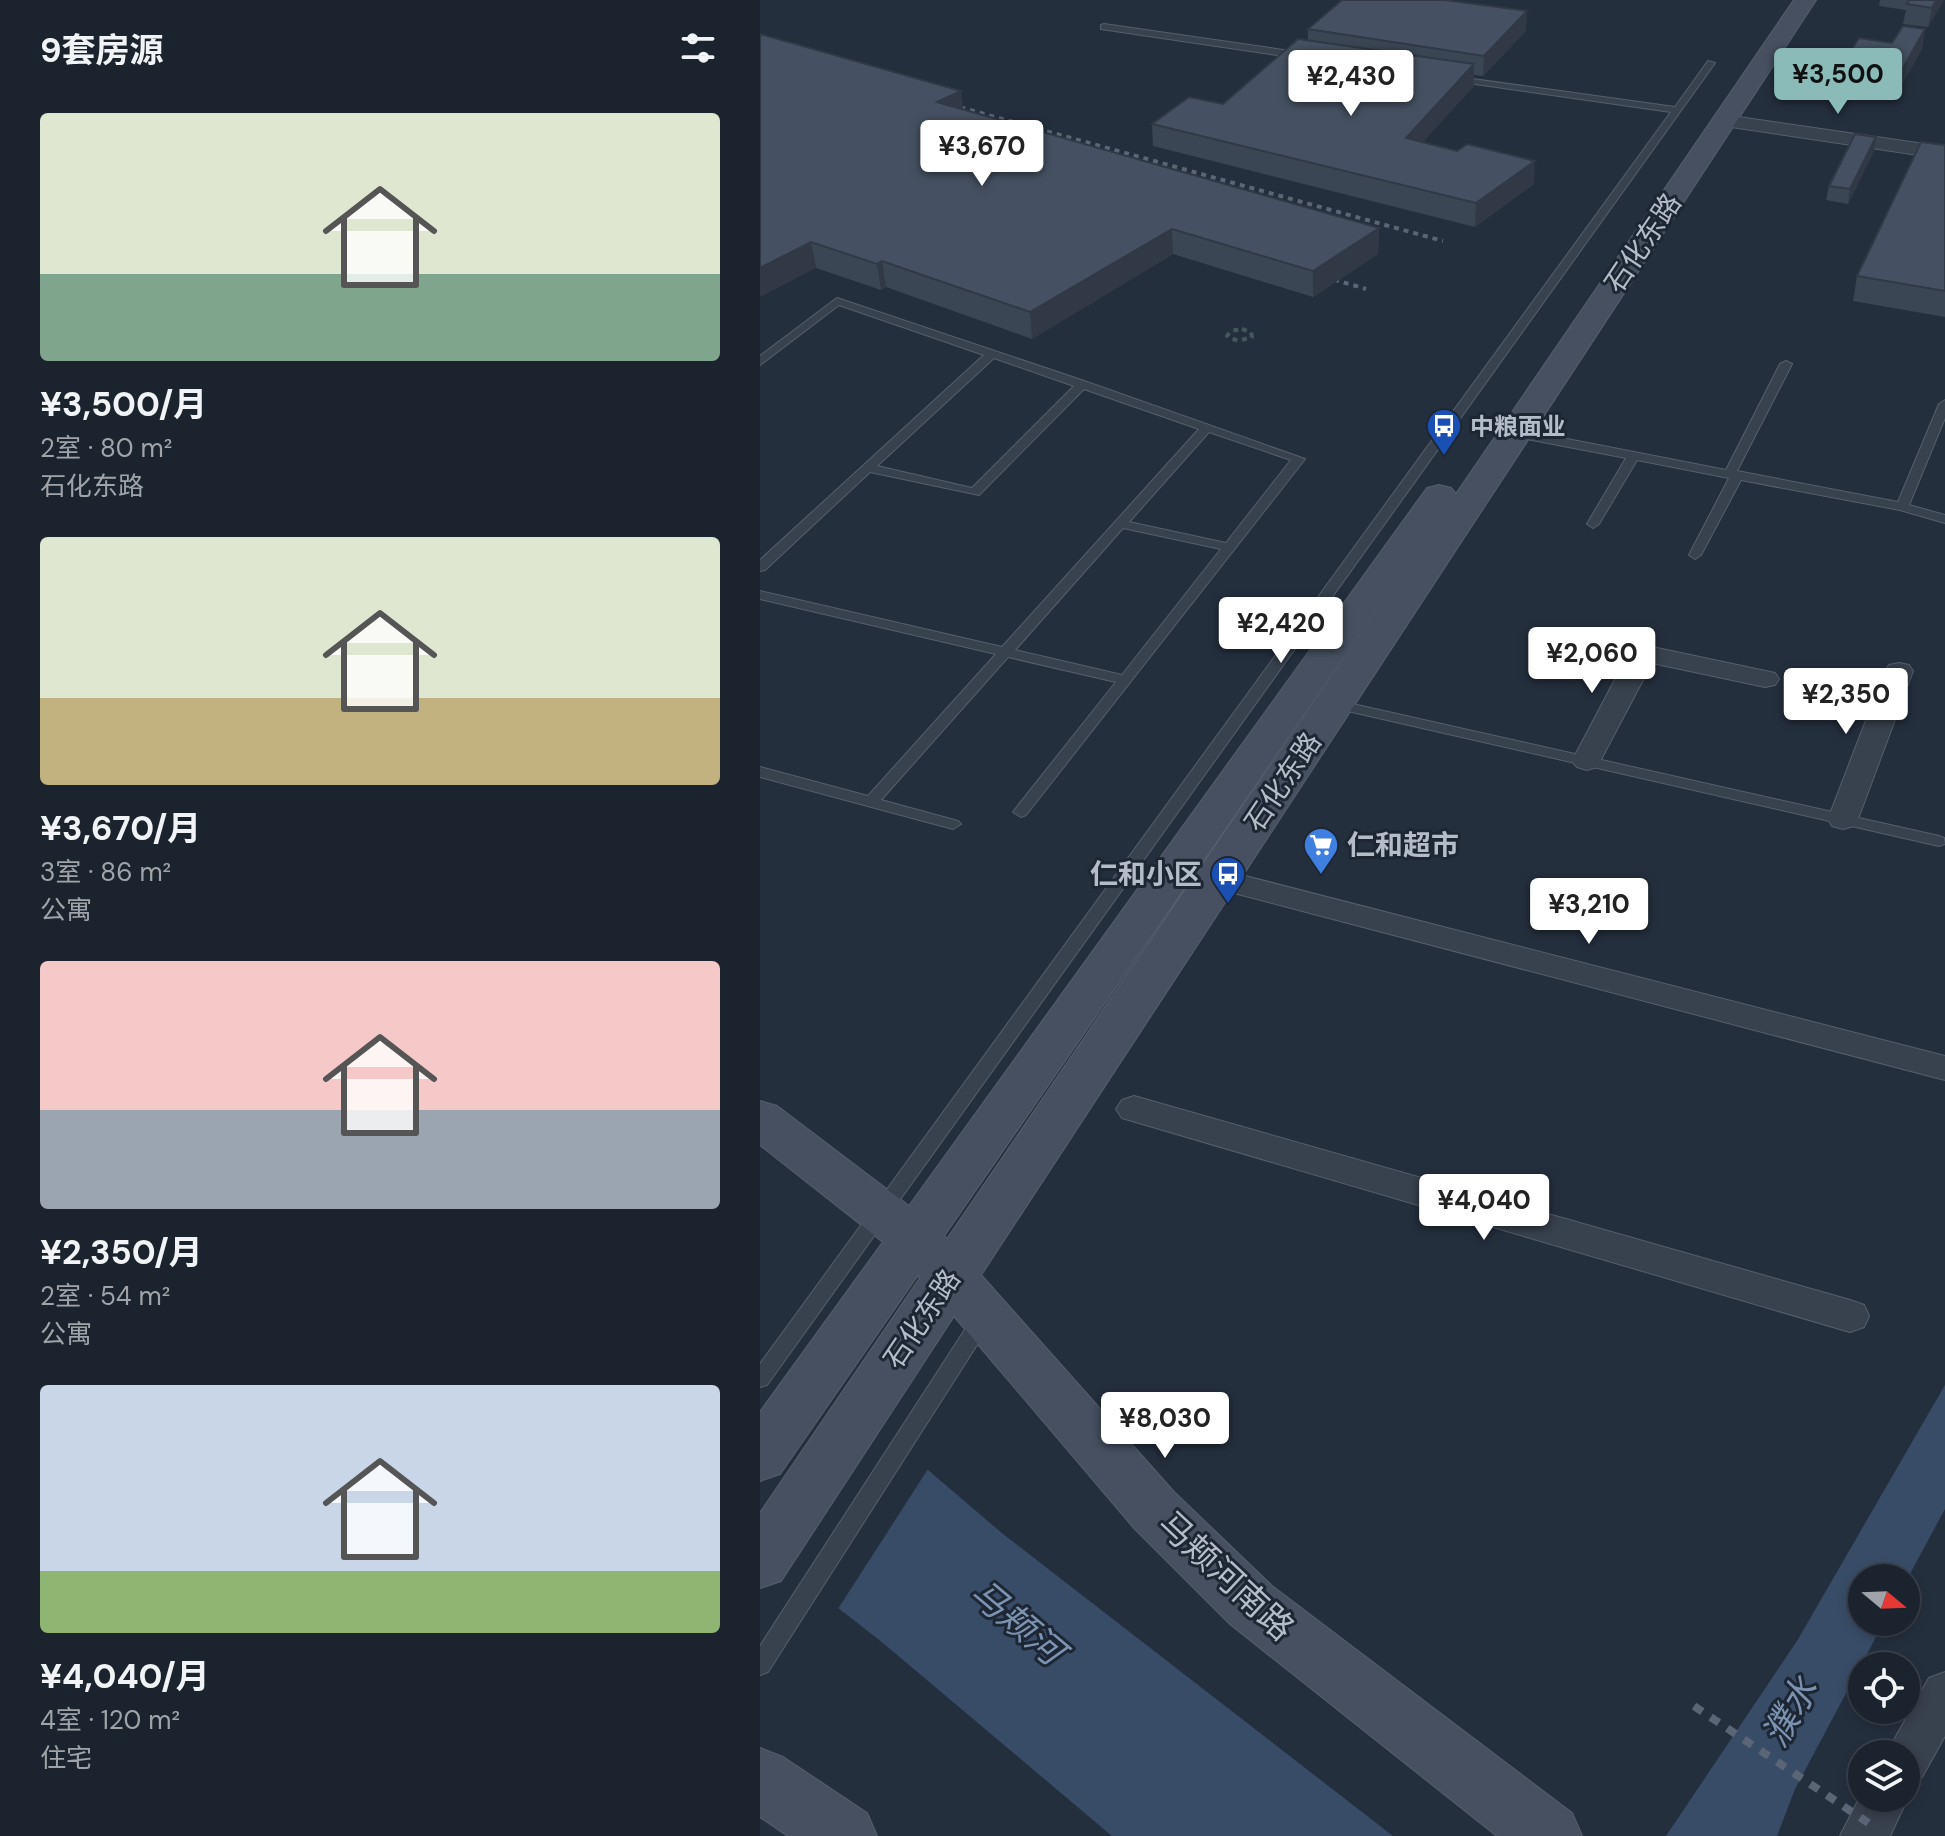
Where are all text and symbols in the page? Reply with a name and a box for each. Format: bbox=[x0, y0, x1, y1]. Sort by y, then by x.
icon: filters bbox=[676, 26, 720, 70]
text: 9套房源 bbox=[40, 28, 164, 73]
pin: ¥3,500 bbox=[1773, 48, 1903, 116]
pin: ¥2,430 bbox=[1286, 50, 1416, 118]
text: ¥3,500 bbox=[1792, 57, 1884, 91]
text: ¥2,430 bbox=[1306, 59, 1396, 93]
pin: ¥3,670 bbox=[917, 120, 1047, 188]
text: ¥3,670 bbox=[938, 129, 1026, 163]
icon: home bbox=[308, 165, 452, 309]
street label: 石化东路 bbox=[1596, 186, 1690, 300]
text: ¥3,500/月 bbox=[40, 382, 207, 427]
bus stop icon: 中粮面业 bbox=[1425, 407, 1463, 457]
place label: 中粮面业 bbox=[1470, 411, 1566, 442]
text: 2室 · 80 m² bbox=[40, 431, 172, 465]
text: 石化东路 bbox=[40, 469, 144, 503]
icon: home bbox=[308, 589, 452, 733]
pin: ¥2,420 bbox=[1216, 597, 1346, 665]
text: ¥2,420 bbox=[1237, 606, 1325, 640]
pin: ¥2,060 bbox=[1527, 627, 1657, 695]
text: ¥2,060 bbox=[1546, 636, 1638, 670]
pin: ¥2,350 bbox=[1781, 668, 1911, 736]
text: ¥2,350 bbox=[1802, 677, 1890, 711]
street label: 石化东路 bbox=[1236, 725, 1330, 839]
text: ¥3,670/月 bbox=[40, 806, 201, 851]
supermarket icon: 仁和超市 bbox=[1302, 826, 1340, 876]
place label: 仁和超市 bbox=[1347, 827, 1459, 864]
text: 3室 · 86 m² bbox=[40, 855, 171, 889]
bus stop icon: 仁和小区 bbox=[1209, 855, 1247, 905]
place label: 仁和小区 bbox=[1090, 856, 1202, 893]
pin: ¥3,210 bbox=[1524, 878, 1654, 946]
text: ¥3,210 bbox=[1548, 887, 1630, 921]
text: 公寓 bbox=[40, 893, 92, 927]
icon: home bbox=[308, 1013, 452, 1157]
pin: ¥4,040 bbox=[1419, 1174, 1549, 1242]
text: ¥4,040 bbox=[1437, 1183, 1531, 1217]
text: ¥2,350/月 bbox=[40, 1230, 203, 1275]
street label: 石化东路 bbox=[875, 1262, 969, 1376]
text: 2室 · 54 m² bbox=[40, 1279, 170, 1313]
text: 公寓 bbox=[40, 1317, 92, 1351]
pin: ¥8,030 bbox=[1100, 1392, 1230, 1460]
text: ¥8,030 bbox=[1119, 1401, 1211, 1435]
icon: home bbox=[308, 1437, 452, 1581]
street label: 马颊河南路 bbox=[1148, 1502, 1304, 1650]
north arrow bbox=[1848, 1564, 1920, 1636]
map controls bbox=[1848, 1564, 1920, 1812]
water label: 马颊河 bbox=[961, 1569, 1078, 1679]
button: locate bbox=[1848, 1652, 1920, 1724]
text: ¥4,040/月 bbox=[40, 1654, 210, 1699]
water label: 濮水 bbox=[1752, 1667, 1829, 1755]
text: 4室 · 120 m² bbox=[40, 1703, 180, 1737]
button: layers bbox=[1848, 1740, 1920, 1812]
text: 住宅 bbox=[40, 1741, 92, 1775]

